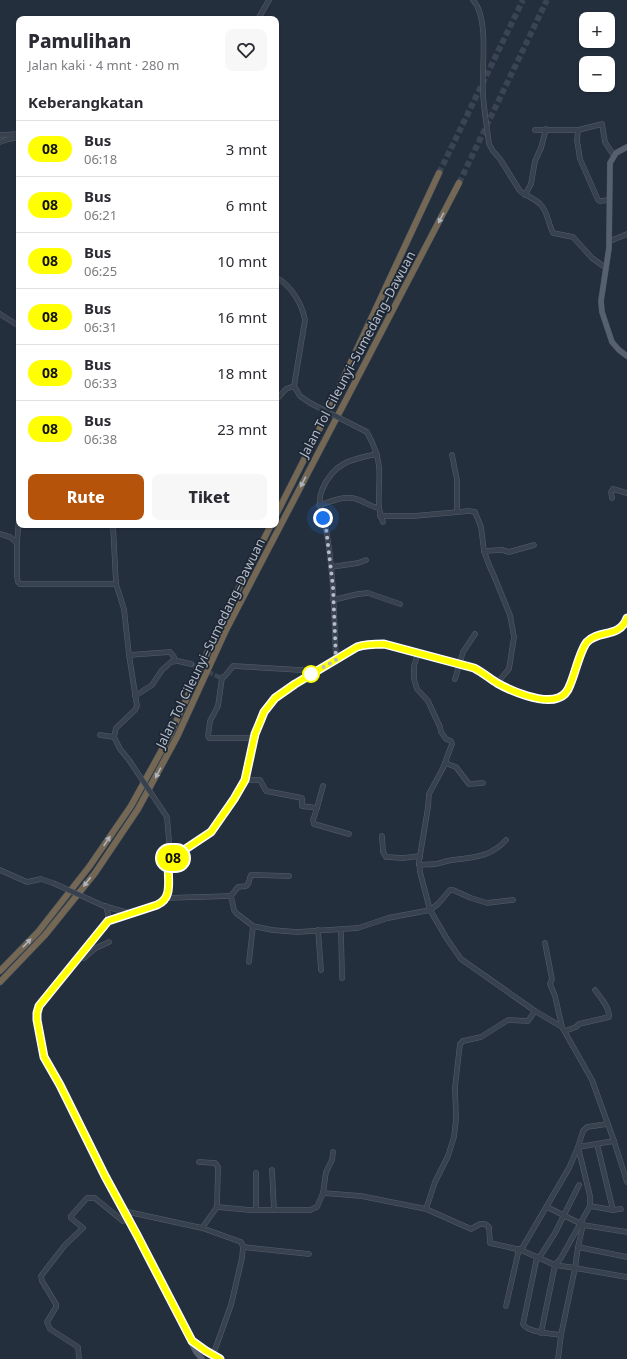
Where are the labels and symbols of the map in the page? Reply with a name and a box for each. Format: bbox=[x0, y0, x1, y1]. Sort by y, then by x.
one-way arrow bbox=[438, 212, 444, 223]
street label: Jalan Tol Cileunyi–Sumedang–Dawuan bbox=[294, 248, 419, 462]
one-way arrow bbox=[300, 476, 307, 487]
your location bbox=[313, 508, 333, 528]
street label: Jalan Tol Cileunyi–Sumedang–Dawuan bbox=[150, 535, 269, 753]
unlabelled marker bbox=[302, 665, 320, 683]
one-way arrow bbox=[154, 767, 161, 779]
one-way arrow bbox=[103, 836, 111, 846]
line badge: 08 bbox=[155, 845, 191, 871]
one-way arrow bbox=[83, 877, 92, 888]
one-way arrow bbox=[22, 938, 32, 948]

